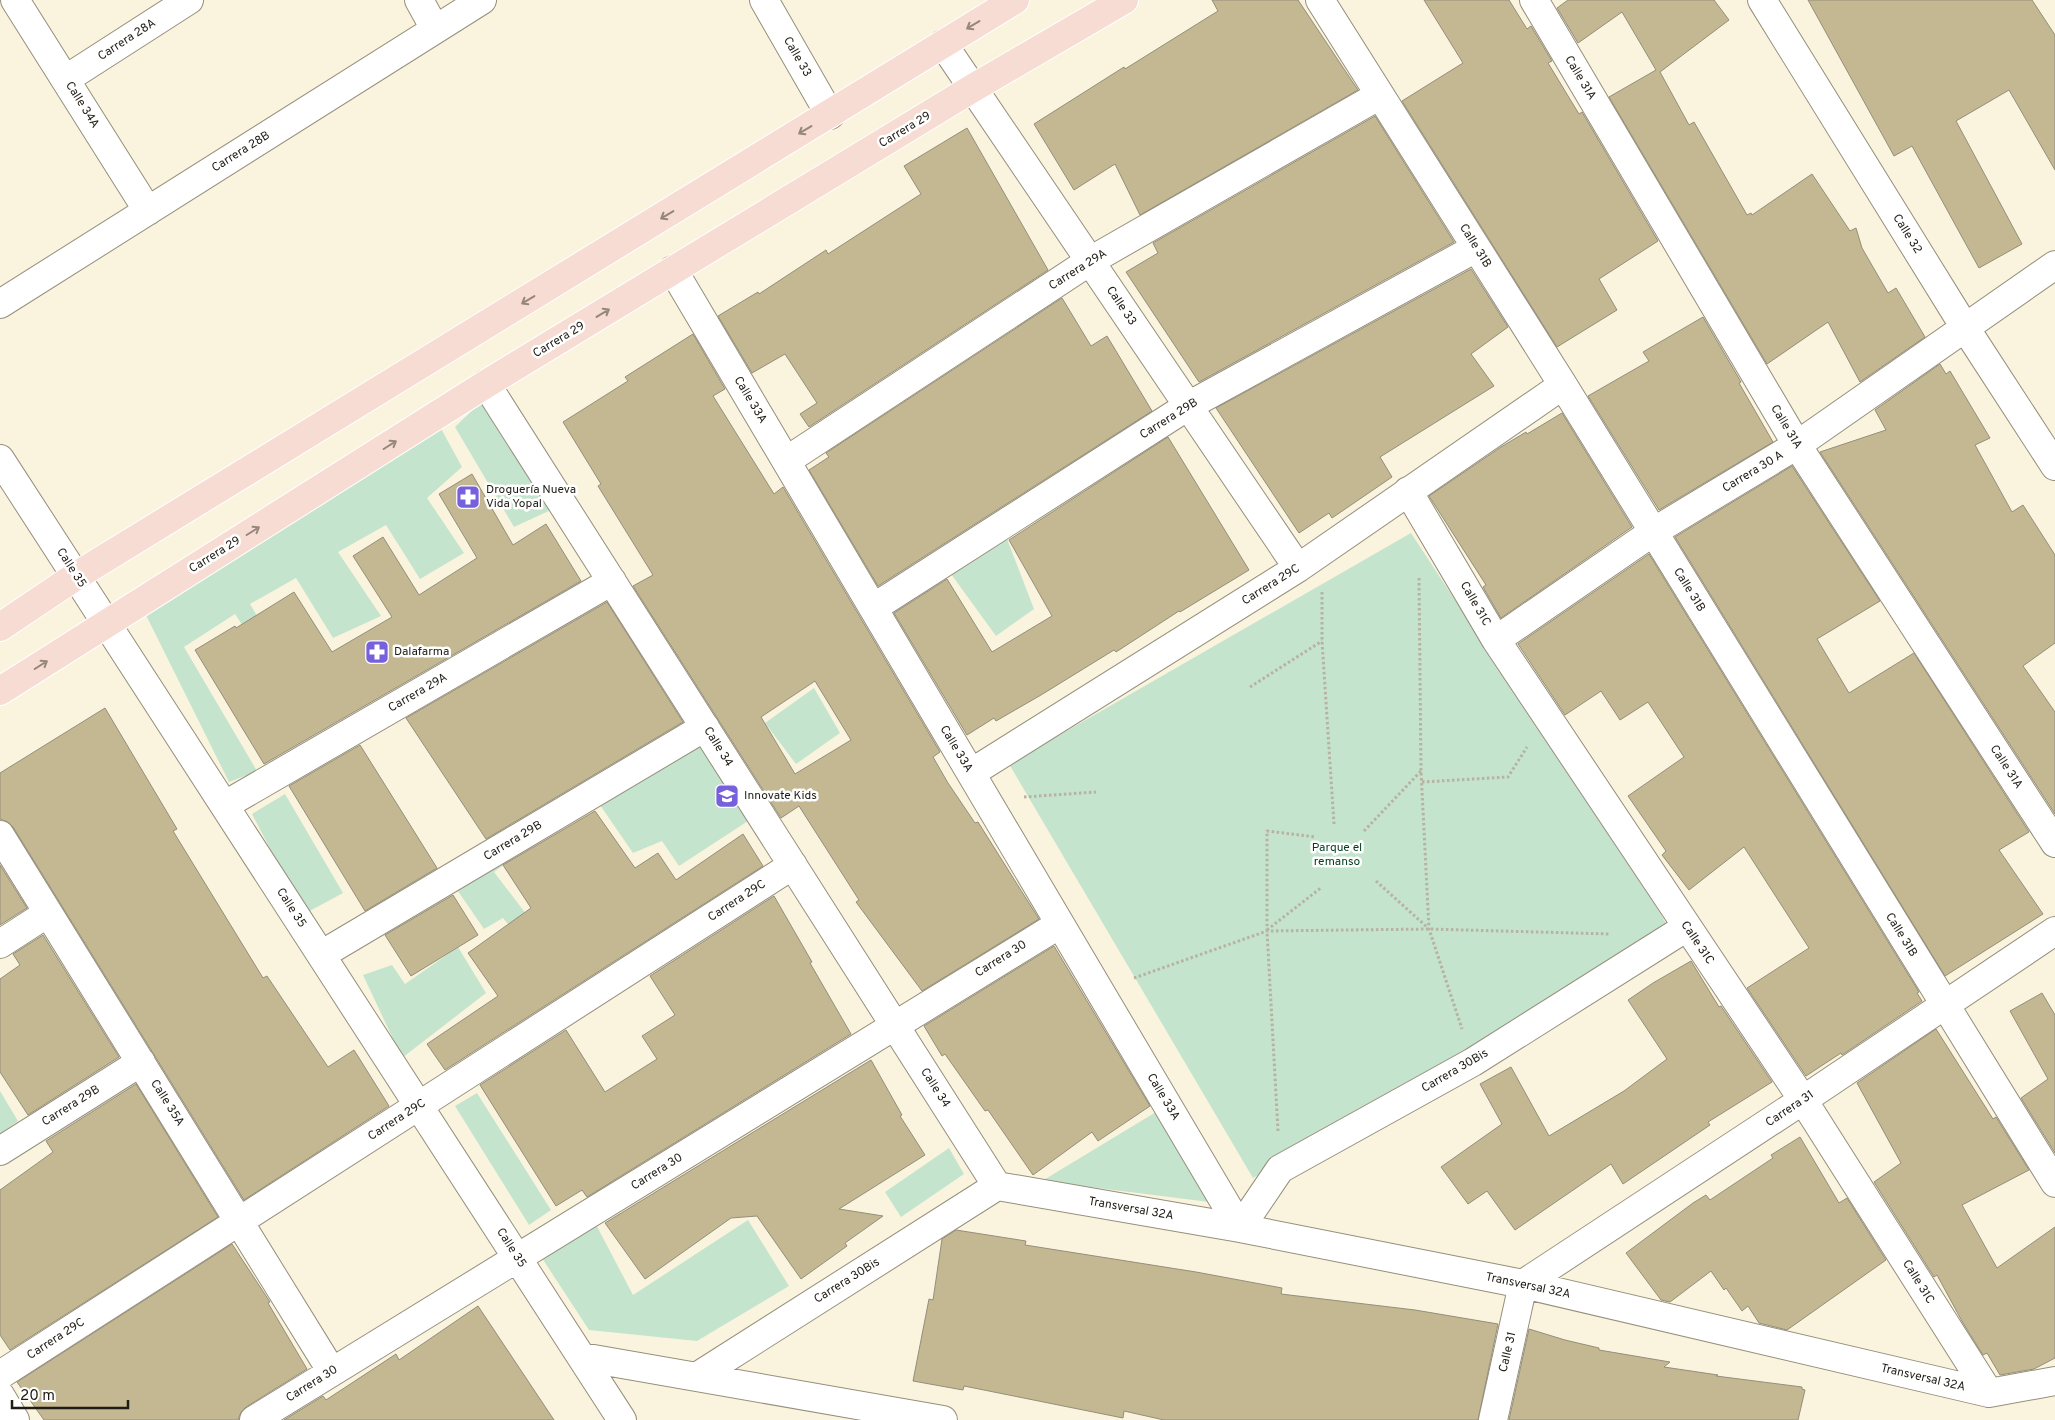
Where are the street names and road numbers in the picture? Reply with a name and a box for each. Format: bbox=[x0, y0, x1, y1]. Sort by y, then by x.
street label: Carrera 28A bbox=[95, 15, 159, 65]
street label: Calle 33 bbox=[779, 34, 815, 80]
street label: Calle 31A bbox=[1560, 53, 1600, 103]
street label: Calle 34A bbox=[61, 79, 103, 131]
street label: Carrera 29 bbox=[876, 108, 934, 152]
street label: Carrera 28B bbox=[209, 128, 273, 176]
street label: Calle 32 bbox=[1889, 211, 1925, 257]
street label: Calle 31B bbox=[1455, 221, 1495, 271]
street label: Carrera 29A bbox=[1046, 246, 1110, 294]
street label: Calle 33 bbox=[1102, 283, 1140, 329]
street label: Carrera 29 bbox=[530, 318, 588, 362]
street label: Calle 33A bbox=[730, 374, 770, 426]
street label: Carrera 29B bbox=[1137, 395, 1201, 443]
street label: Calle 31A bbox=[1766, 402, 1806, 452]
street label: Carrera 30 A bbox=[1719, 447, 1787, 497]
street label: Carrera 29 bbox=[186, 533, 244, 577]
street label: Calle 35 bbox=[52, 545, 90, 591]
street label: Carrera 29C bbox=[1239, 561, 1303, 609]
street label: Calle 31B bbox=[1669, 565, 1709, 615]
street label: Calle 31C bbox=[1456, 579, 1494, 629]
street label: Carrera 29A bbox=[386, 670, 450, 716]
street label: Calle 33A bbox=[936, 723, 976, 775]
street label: Calle 34 bbox=[699, 724, 737, 770]
street label: Calle 31A bbox=[1986, 742, 2026, 792]
street label: Carrera 29B bbox=[481, 817, 545, 865]
street label: Carrera 29C bbox=[705, 876, 769, 926]
street label: Calle 35 bbox=[272, 885, 310, 931]
street label: Calle 31B bbox=[1881, 910, 1921, 960]
street label: Calle 31C bbox=[1677, 918, 1717, 968]
street label: Carrera 30 bbox=[972, 937, 1030, 981]
street label: Carrera 30Bis bbox=[1419, 1045, 1491, 1097]
street label: Calle 34 bbox=[916, 1065, 954, 1111]
street label: Calle 33A bbox=[1143, 1071, 1183, 1123]
street label: Calle 35A bbox=[146, 1077, 188, 1129]
street label: Carrera 29B bbox=[39, 1082, 103, 1130]
street label: Carrera 31 bbox=[1763, 1087, 1817, 1131]
street label: Carrera 29C bbox=[365, 1095, 429, 1145]
street label: Carrera 30 bbox=[628, 1150, 686, 1194]
street label: Transversal 32A bbox=[1087, 1194, 1175, 1224]
street label: Calle 35 bbox=[492, 1225, 530, 1271]
street label: Carrera 30Bis bbox=[811, 1254, 883, 1308]
street label: Calle 31C bbox=[1898, 1257, 1938, 1307]
street label: Transversal 32A bbox=[1484, 1269, 1572, 1303]
street label: Carrera 29C bbox=[24, 1314, 88, 1364]
street label: Calle 31 bbox=[1496, 1330, 1520, 1374]
street label: Transversal 32A bbox=[1879, 1360, 1967, 1396]
street label: Carrera 30 bbox=[283, 1362, 341, 1406]

